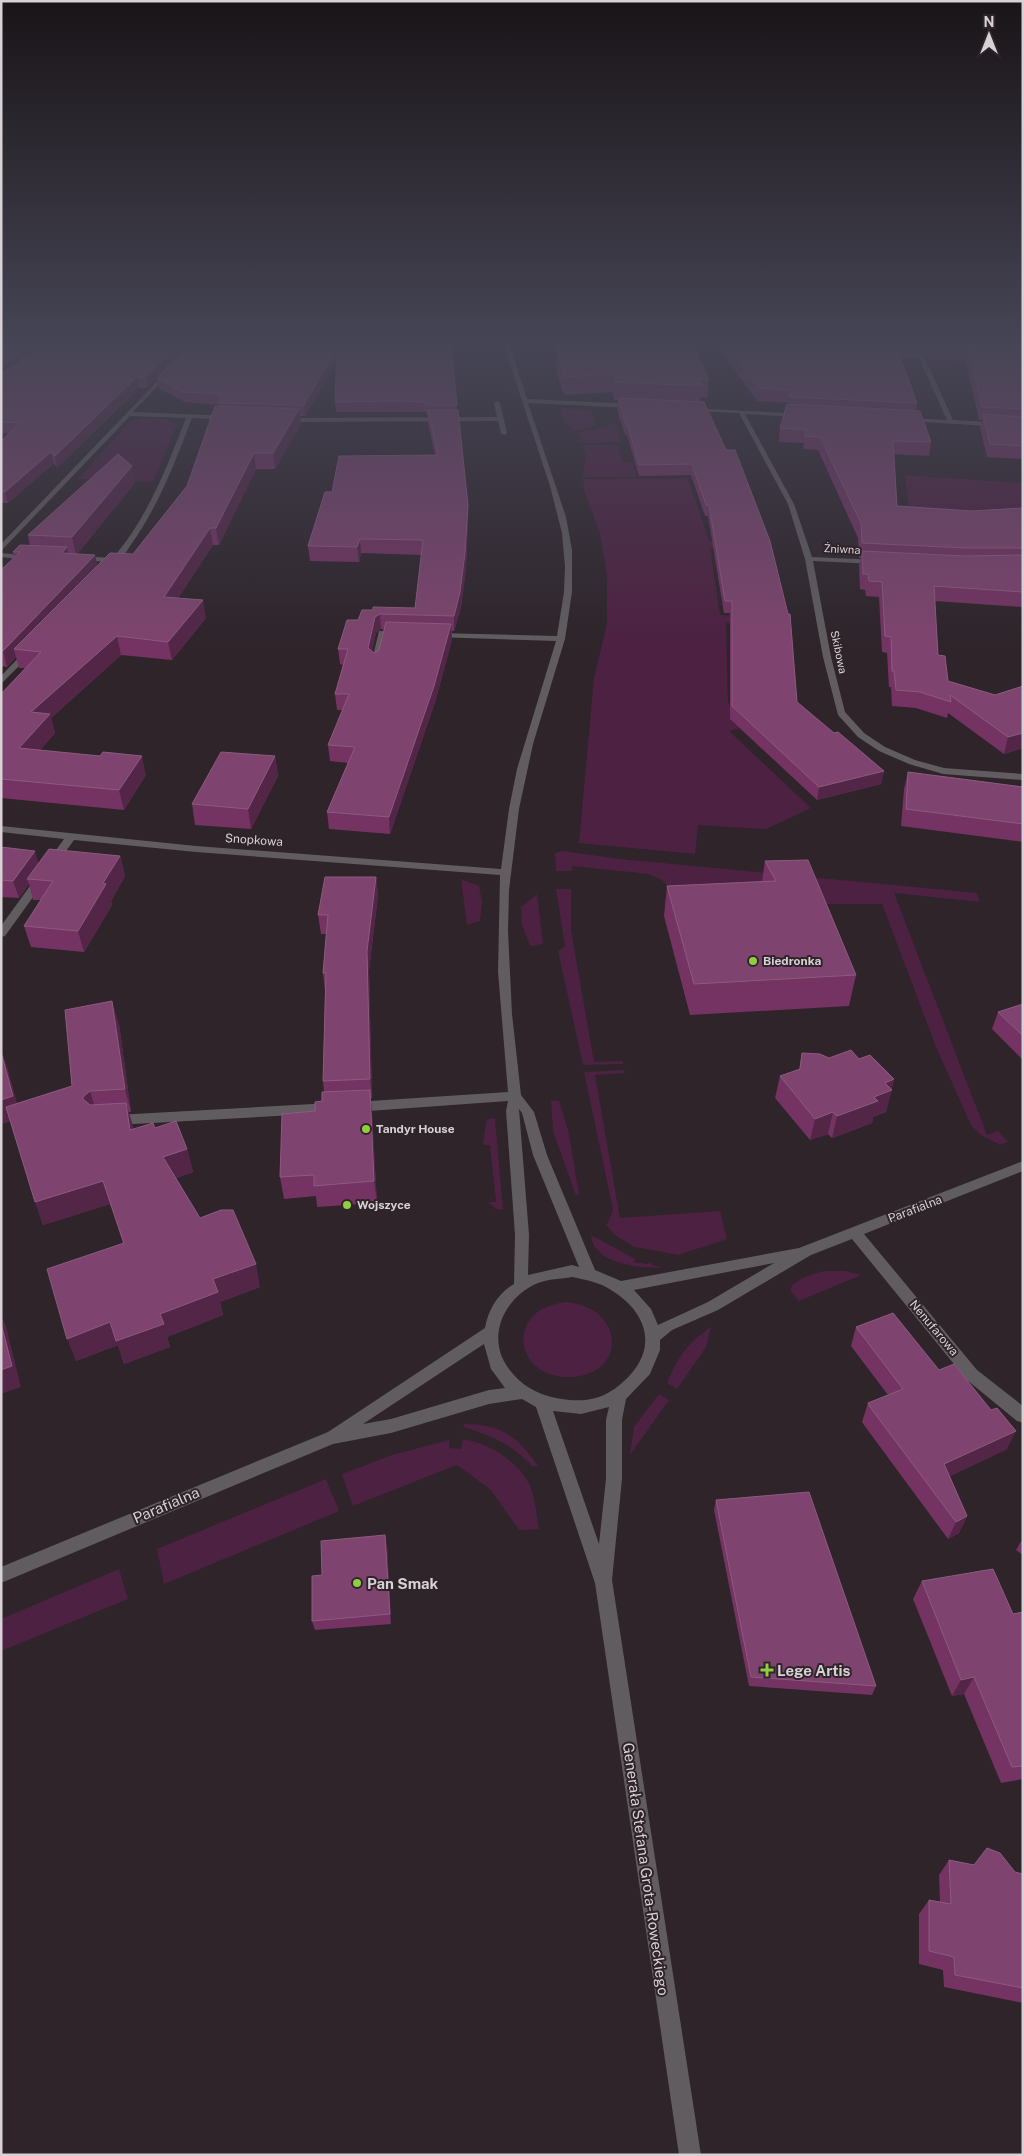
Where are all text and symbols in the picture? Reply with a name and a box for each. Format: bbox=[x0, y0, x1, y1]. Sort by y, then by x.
north arrow bbox=[964, 10, 1014, 60]
text: N bbox=[984, 14, 994, 30]
street label: Żniwna bbox=[823, 541, 861, 556]
street label: Skibowa bbox=[829, 629, 849, 675]
street label: Snopkowa bbox=[225, 831, 283, 849]
place label: Biedronka bbox=[763, 954, 821, 968]
marker: Biedronka bbox=[747, 955, 759, 967]
place label: Tandyr House bbox=[376, 1122, 455, 1136]
marker: Tandyr House bbox=[360, 1123, 372, 1135]
street label: Parafialna bbox=[886, 1192, 944, 1226]
place label: Wojszyce bbox=[357, 1198, 411, 1212]
marker: Wojszyce bbox=[341, 1199, 353, 1211]
street label: Nenufarowa bbox=[907, 1297, 961, 1359]
street label: Parafialna bbox=[130, 1483, 202, 1527]
place label: Pan Smak bbox=[367, 1575, 439, 1592]
marker: Pan Smak bbox=[351, 1577, 363, 1589]
place label: Lege Artis bbox=[777, 1662, 851, 1679]
marker: Lege Artis bbox=[761, 1664, 773, 1676]
street label: Generała Stefana Grota-Roweckiego bbox=[620, 1741, 672, 1997]

